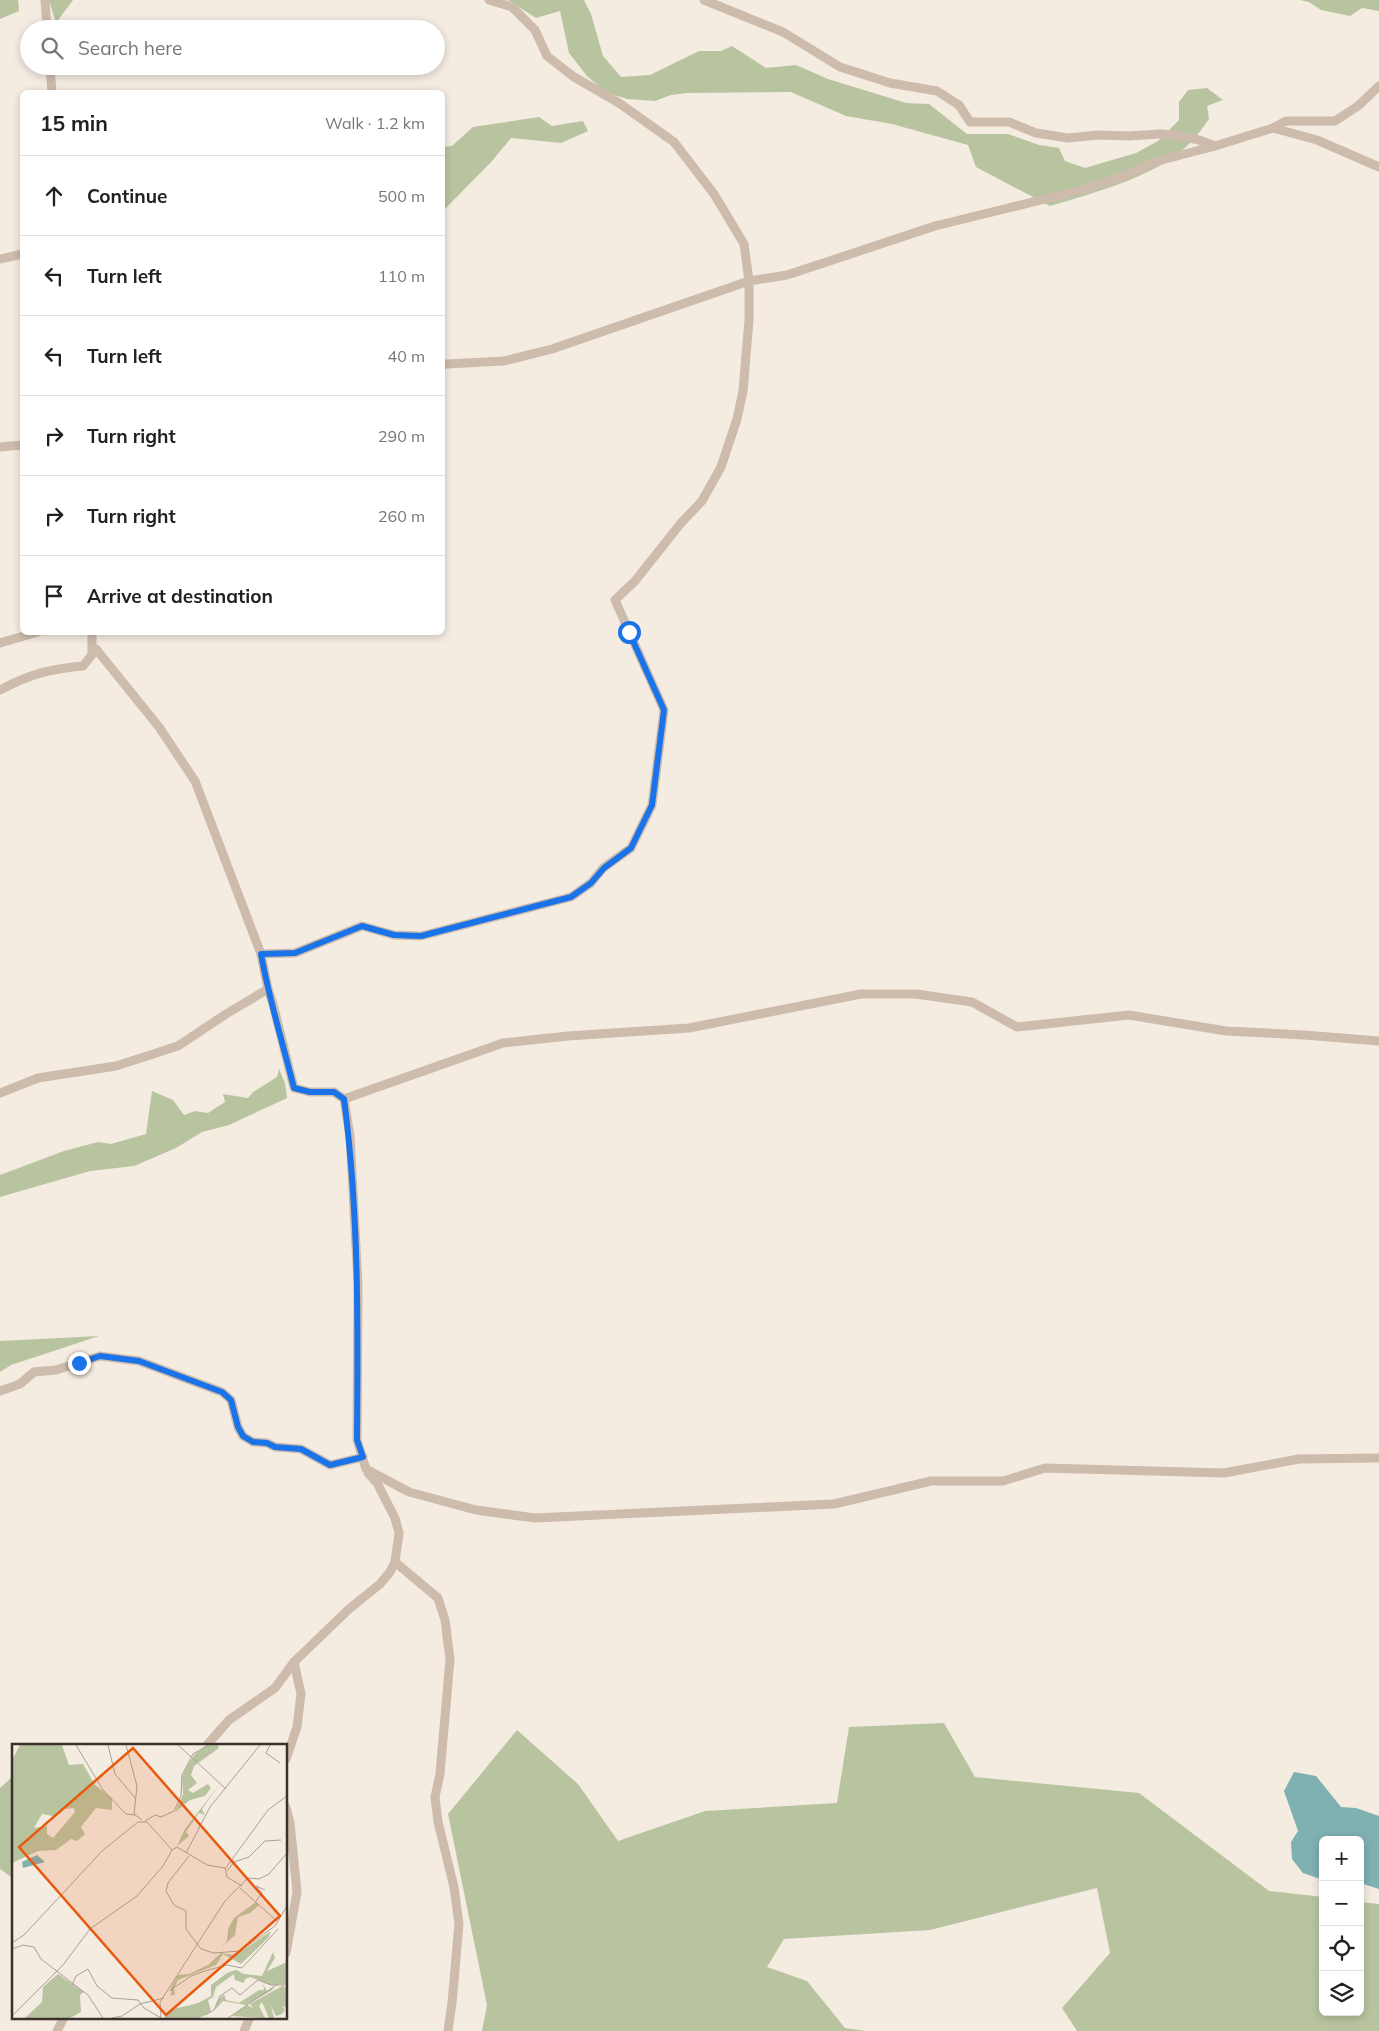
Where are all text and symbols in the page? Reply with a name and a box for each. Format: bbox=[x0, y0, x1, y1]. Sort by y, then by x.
search box bbox=[20, 20, 445, 75]
icon: search bbox=[38, 34, 66, 62]
text: Search here bbox=[78, 36, 182, 60]
text: 15 min bbox=[40, 110, 108, 136]
text: Walk · 1.2 km bbox=[325, 113, 425, 133]
icon: ahead bbox=[40, 182, 68, 210]
text: Continue bbox=[87, 184, 167, 208]
text: 500 m bbox=[378, 186, 425, 206]
icon: left bbox=[40, 262, 68, 290]
text: Turn left bbox=[87, 264, 162, 288]
text: 110 m bbox=[378, 266, 425, 286]
icon: left bbox=[40, 342, 68, 370]
text: Turn left bbox=[87, 344, 162, 368]
text: 40 m bbox=[388, 346, 425, 366]
icon: right bbox=[40, 422, 68, 450]
text: Turn right bbox=[87, 424, 176, 448]
text: 290 m bbox=[378, 426, 425, 446]
icon: right bbox=[40, 502, 68, 530]
text: Turn right bbox=[87, 504, 176, 528]
text: 260 m bbox=[378, 506, 425, 526]
icon: arrive bbox=[40, 582, 68, 610]
text: Arrive at destination bbox=[87, 584, 273, 608]
route start bbox=[618, 621, 641, 644]
route end bbox=[68, 1352, 91, 1375]
inset map bbox=[12, 1744, 288, 2018]
map controls bbox=[1319, 1836, 1364, 2016]
button: + bbox=[1319, 1836, 1364, 1881]
button: − bbox=[1319, 1881, 1364, 1926]
button: locate bbox=[1319, 1926, 1364, 1971]
button: layers bbox=[1319, 1971, 1364, 2016]

